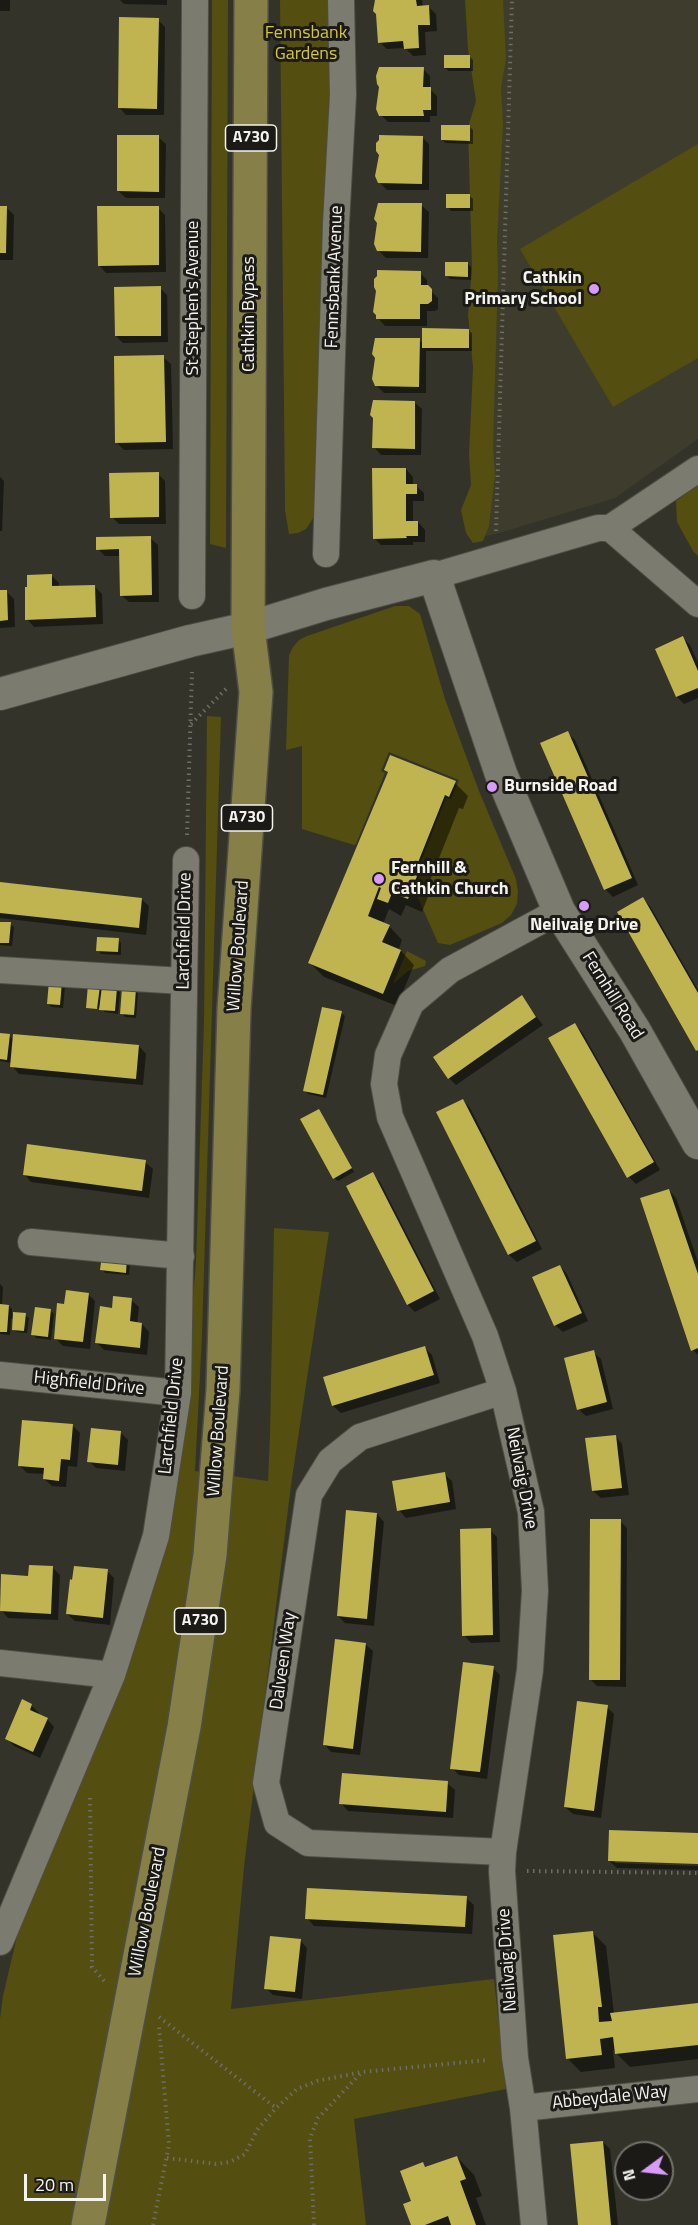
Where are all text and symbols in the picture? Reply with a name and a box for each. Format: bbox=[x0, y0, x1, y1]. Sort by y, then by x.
park label: Fennsbank Gardens bbox=[265, 23, 347, 66]
road number: A730 bbox=[226, 125, 276, 151]
street label: Fennsbank Avenue bbox=[322, 205, 348, 349]
street label: St Stephen's Avenue bbox=[183, 221, 205, 375]
street label: Cathkin Bypass bbox=[239, 256, 261, 372]
place label: Cathkin Primary School bbox=[464, 268, 582, 310]
marker: Cathkin Primary School bbox=[587, 282, 601, 296]
place label: Burnside Road bbox=[504, 776, 617, 798]
marker: Burnside Road bbox=[485, 780, 499, 794]
road number: A730 bbox=[222, 805, 272, 831]
place label: Fernhill & Cathkin Church bbox=[391, 858, 509, 900]
street label: Larchfield Drive bbox=[173, 872, 197, 990]
marker: Fernhill & Cathkin Church bbox=[372, 872, 386, 886]
street label: Willow Boulevard bbox=[224, 880, 254, 1012]
marker: Neilvaig Drive bbox=[577, 899, 591, 913]
place label: Neilvaig Drive bbox=[530, 915, 638, 937]
street label: Fernhill Road bbox=[577, 948, 647, 1044]
street label: Larchfield Drive bbox=[155, 1357, 189, 1475]
street label: Willow Boulevard bbox=[204, 1365, 234, 1497]
street label: Highfield Drive bbox=[33, 1367, 145, 1401]
street label: Neilvaig Drive bbox=[501, 1425, 541, 1531]
road number: A730 bbox=[174, 1608, 226, 1634]
street label: Dalveen Way bbox=[266, 1611, 302, 1711]
street label: Willow Boulevard bbox=[125, 1845, 171, 1979]
street label: Neilvaig Drive bbox=[494, 1908, 522, 2012]
street label: Abbeydale Way bbox=[551, 2081, 669, 2115]
north arrow bbox=[614, 2141, 674, 2201]
scale bar bbox=[27, 2162, 110, 2200]
text: N bbox=[616, 2167, 642, 2184]
text: 20 m bbox=[35, 2171, 74, 2198]

